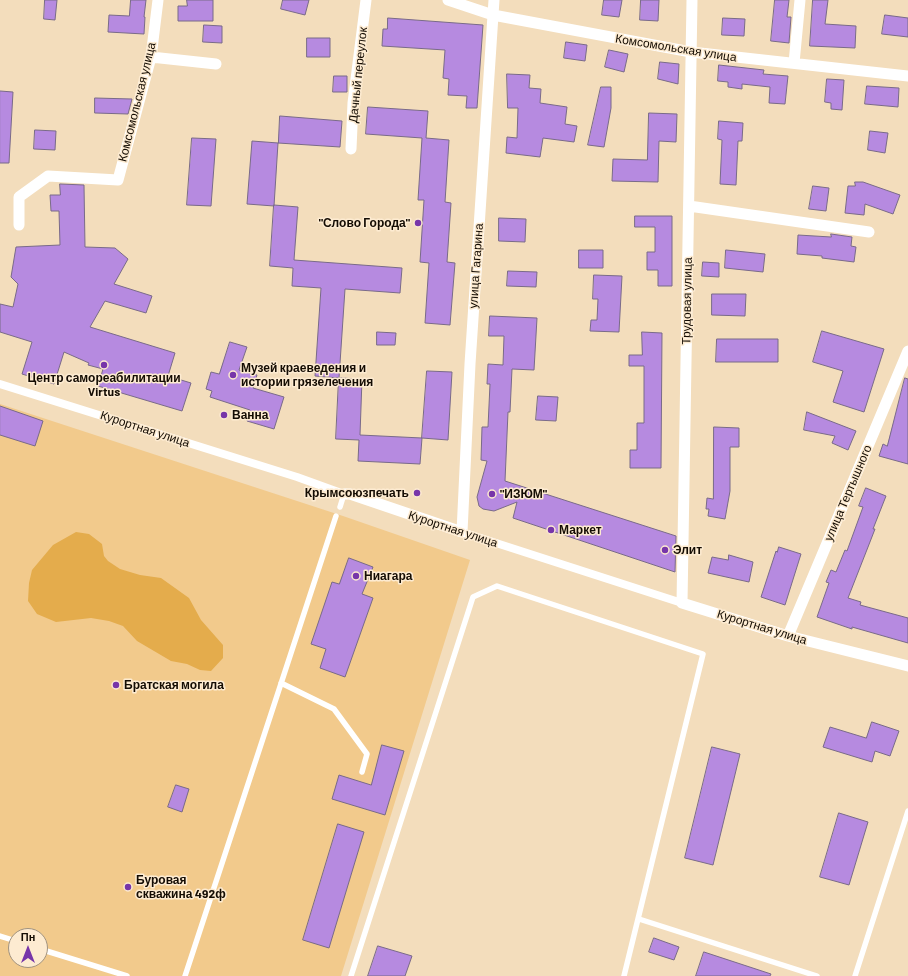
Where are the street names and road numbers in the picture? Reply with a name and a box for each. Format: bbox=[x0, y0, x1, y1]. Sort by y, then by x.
street label: Дачный переулок bbox=[346, 26, 370, 124]
street label: Комсомольская улица bbox=[614, 31, 738, 65]
street label: Комсомольская улица bbox=[115, 41, 159, 163]
street label: улица Гагарина bbox=[466, 223, 486, 309]
street label: Трудовая улица bbox=[679, 257, 695, 345]
street label: Курортная улица bbox=[98, 408, 192, 450]
street label: улица Тертышного bbox=[821, 443, 875, 543]
street label: Курортная улица bbox=[406, 508, 500, 550]
street label: Курортная улица bbox=[715, 606, 809, 648]

